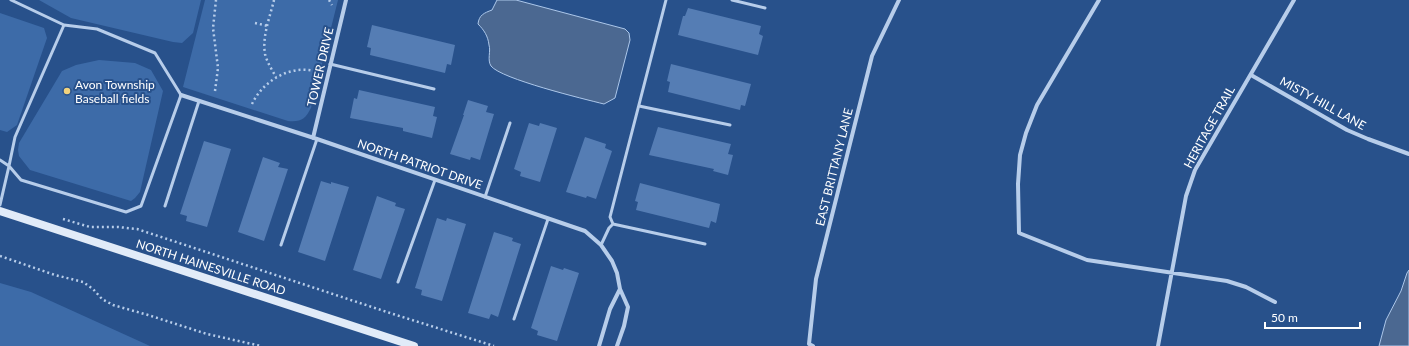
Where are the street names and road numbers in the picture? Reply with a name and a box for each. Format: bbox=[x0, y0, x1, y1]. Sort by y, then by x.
street label: TOWER DRIVE bbox=[304, 26, 336, 108]
street label: MISTY HILL LANE bbox=[1277, 73, 1369, 133]
street label: HERITAGE TRAIL bbox=[1180, 83, 1238, 171]
street label: EAST BRITTANY LANE bbox=[812, 106, 856, 228]
street label: NORTH PATRIOT DRIVE bbox=[356, 136, 485, 192]
street label: NORTH HAINESVILLE ROAD bbox=[134, 236, 288, 298]

